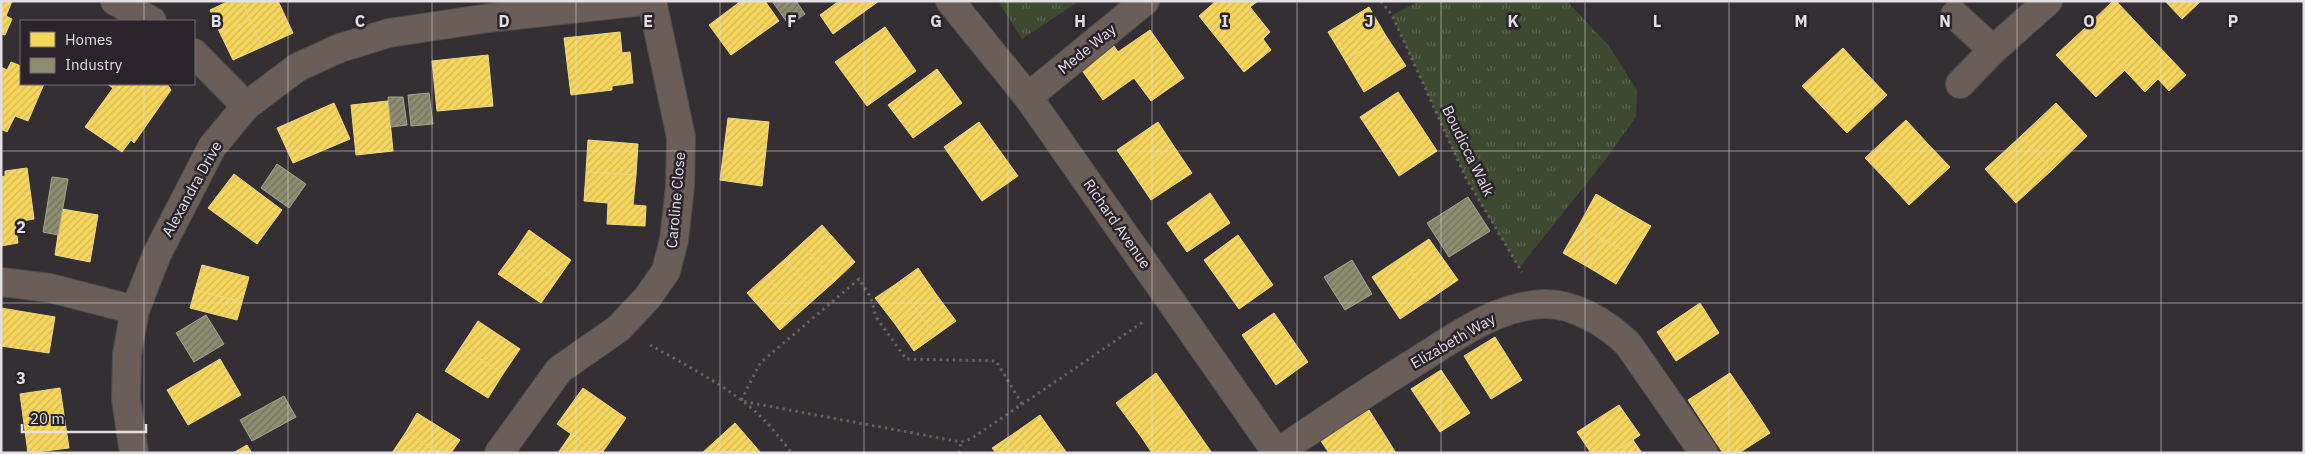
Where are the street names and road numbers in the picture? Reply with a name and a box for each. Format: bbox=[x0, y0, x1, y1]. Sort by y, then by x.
street label: Mede Way bbox=[1054, 19, 1120, 78]
street label: Boudicca Walk bbox=[1438, 102, 1499, 199]
street label: Alexandra Drive bbox=[157, 138, 226, 240]
street label: Caroline Close bbox=[662, 151, 689, 249]
street label: Richard Avenue bbox=[1079, 175, 1155, 272]
street label: Elizabeth Way bbox=[1407, 308, 1499, 372]

